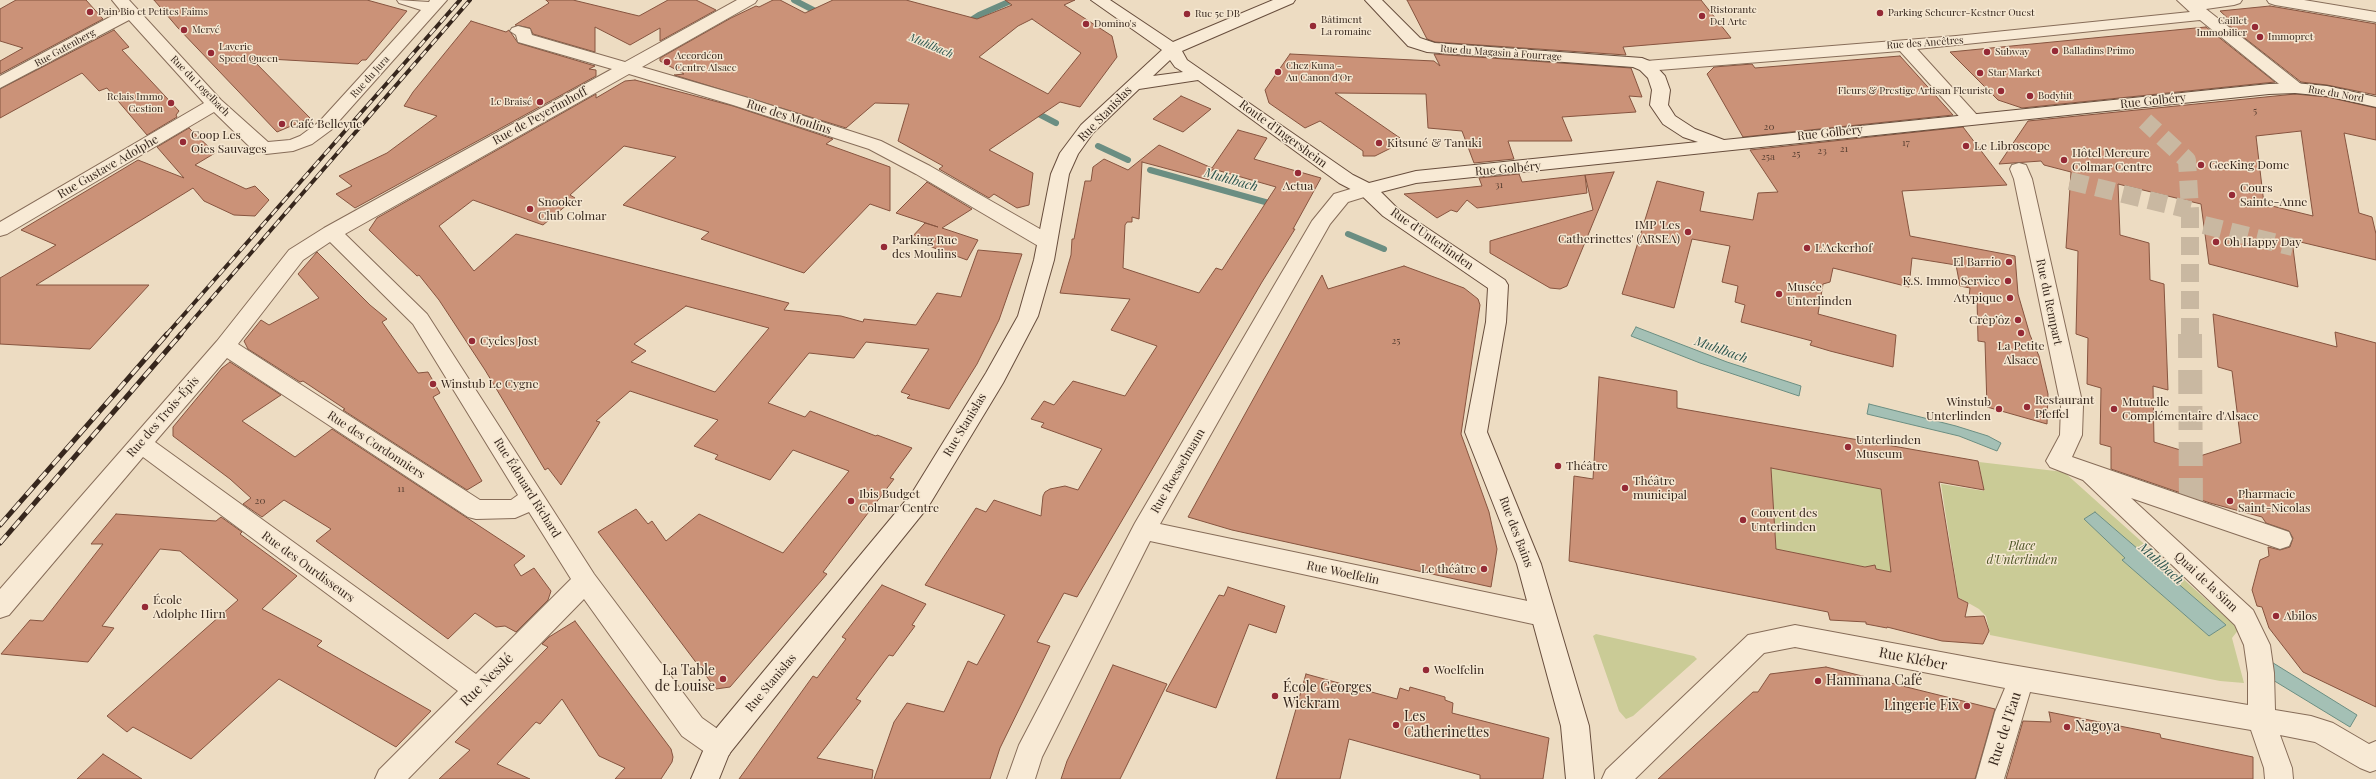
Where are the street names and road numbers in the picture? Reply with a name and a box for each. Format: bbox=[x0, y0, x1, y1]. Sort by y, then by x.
street label: Rue Gutenberg bbox=[32, 26, 98, 70]
street label: Rue des Ancêtres bbox=[1886, 34, 1964, 52]
street label: Rue du Magasin à Fourrage bbox=[1440, 43, 1562, 63]
street label: Rue du Logelbach bbox=[168, 53, 232, 119]
street label: Rue du Jura bbox=[348, 54, 392, 100]
street label: Rue Stanislas bbox=[1075, 83, 1135, 145]
street label: Rue du Nord bbox=[2307, 83, 2365, 105]
street label: Rue de Peyerimhoff bbox=[490, 84, 590, 148]
street label: Rue Golbéry bbox=[2119, 90, 2187, 112]
street label: Rue des Moulins bbox=[745, 96, 833, 138]
street label: Route d'Ingersheim bbox=[1236, 97, 1330, 171]
street label: Rue Golbéry bbox=[1796, 122, 1864, 144]
street label: Rue Gustave Adolphe bbox=[55, 132, 161, 202]
street label: Rue Golbéry bbox=[1474, 159, 1542, 179]
street label: Rue d'Unterlinden bbox=[1388, 205, 1476, 273]
street label: Rue du Rempart bbox=[2033, 258, 2065, 346]
street label: Rue des Trois-Épis bbox=[124, 374, 202, 460]
street label: Rue Stanislas bbox=[940, 391, 990, 459]
street label: Rue des Cordonniers bbox=[325, 408, 427, 482]
street label: Rue Roesselmann bbox=[1148, 426, 1208, 516]
street label: Rue Édouard Richard bbox=[490, 435, 564, 541]
street label: Rue des Bains bbox=[1496, 495, 1536, 569]
street label: Rue des Ourdisseurs bbox=[259, 529, 357, 605]
street label: Quai de la Sinn bbox=[2171, 549, 2241, 615]
street label: Rue Woelfelin bbox=[1305, 558, 1381, 588]
street label: Rue Kléber bbox=[1877, 644, 1949, 674]
street label: Rue Nesslé bbox=[457, 650, 517, 710]
street label: Rue Stanislas bbox=[743, 651, 799, 715]
street label: Rue de l'Eau bbox=[1985, 690, 2025, 768]

